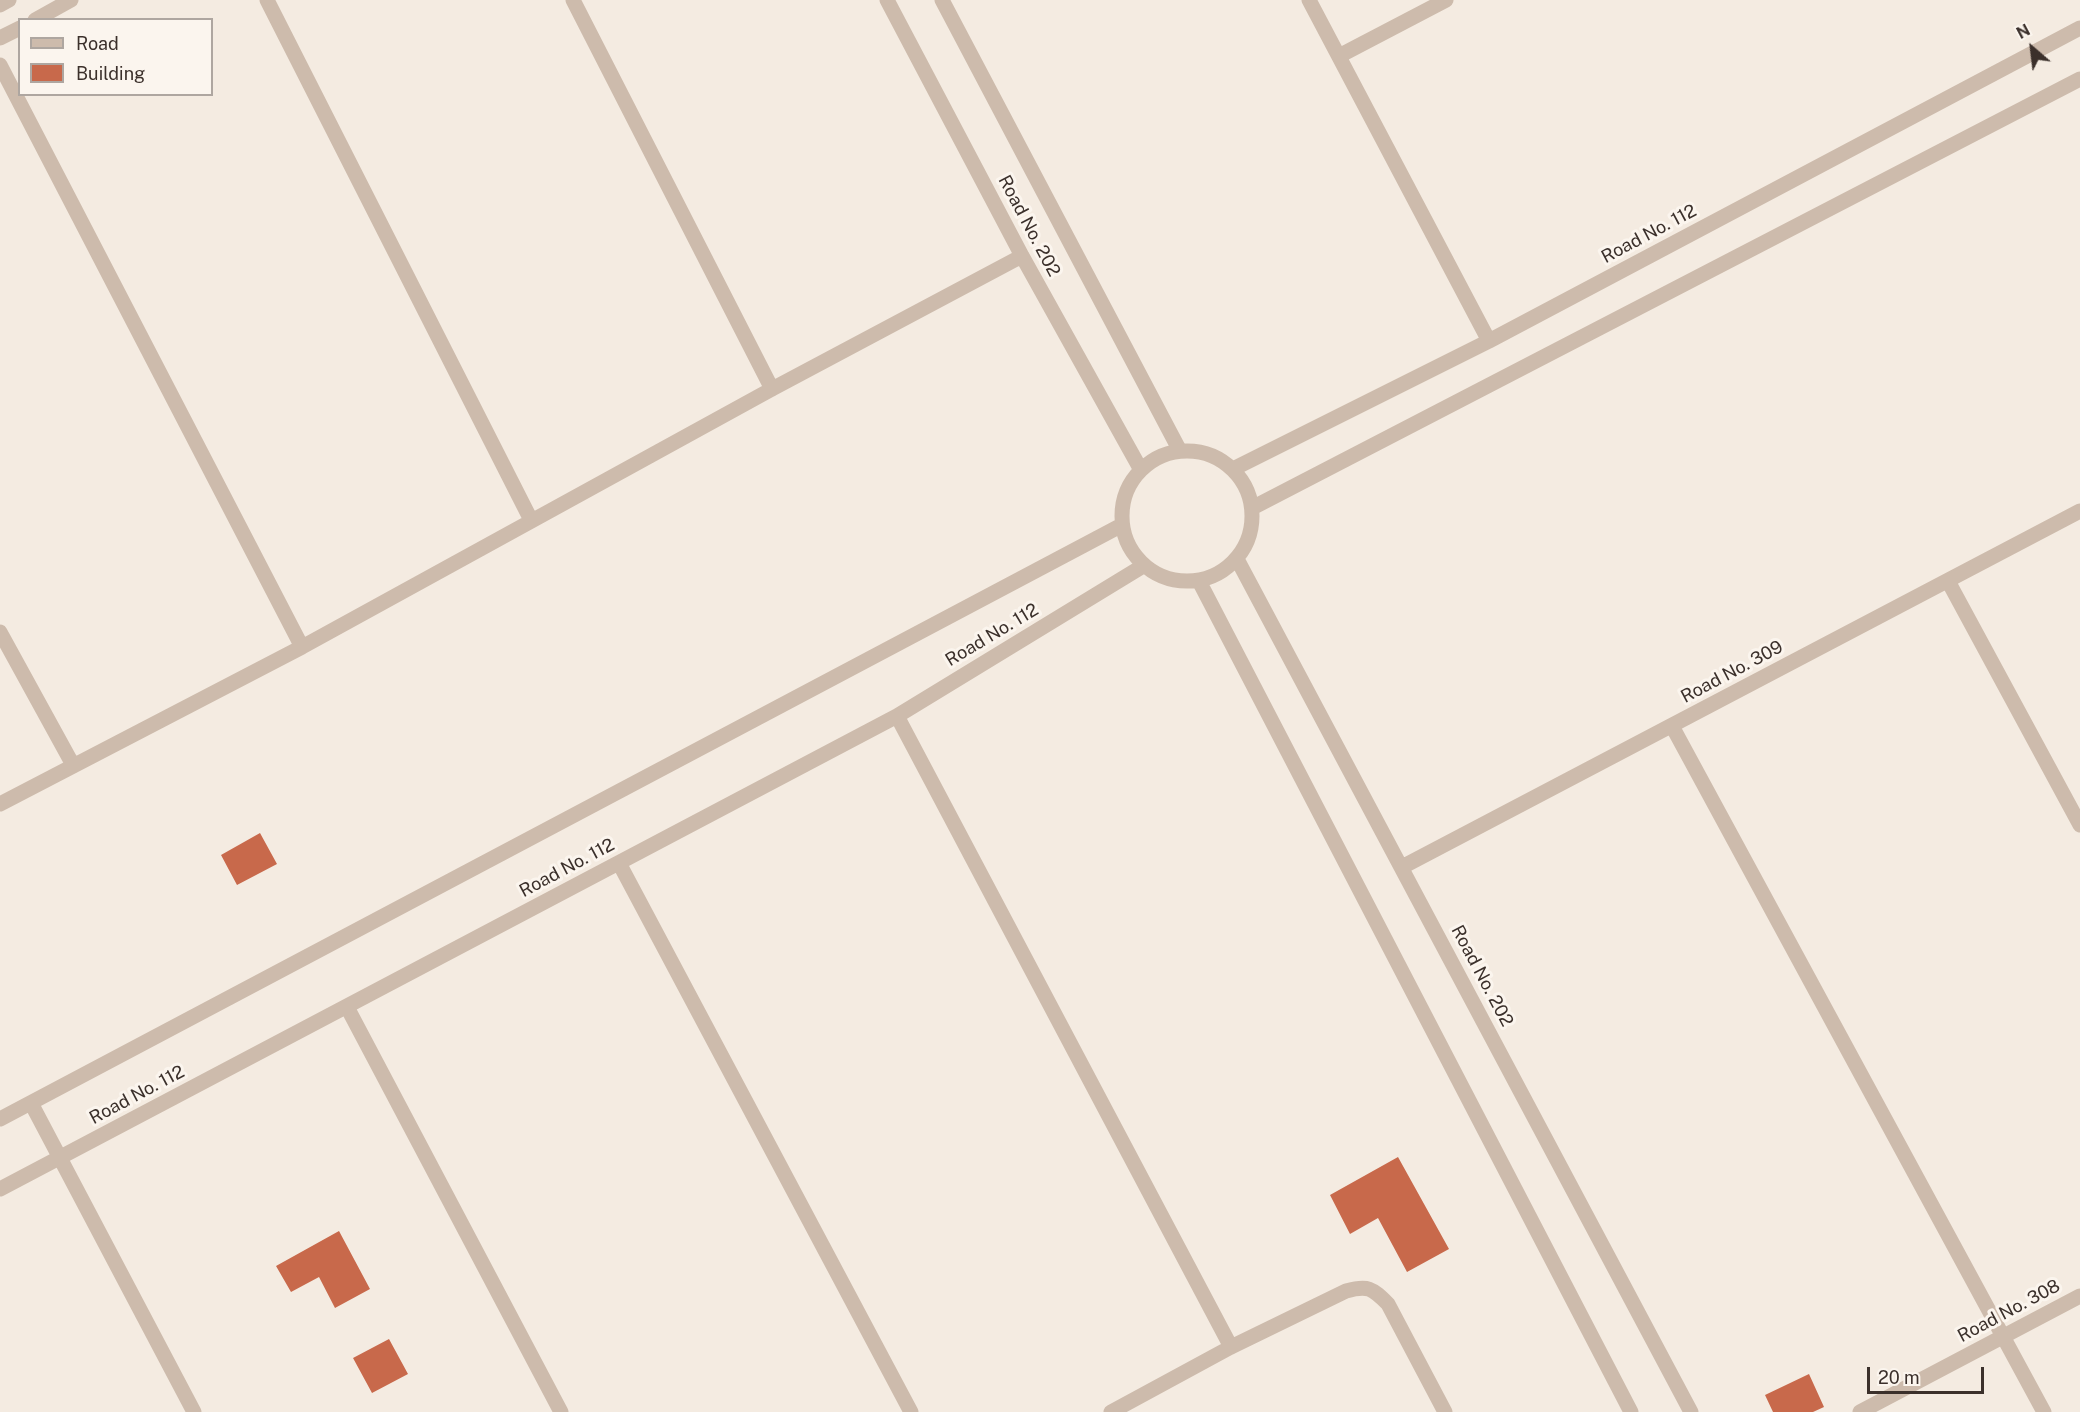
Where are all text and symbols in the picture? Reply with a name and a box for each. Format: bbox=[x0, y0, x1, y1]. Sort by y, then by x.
legend bbox=[18, 18, 213, 96]
north arrow bbox=[2002, 18, 2062, 78]
text: N bbox=[2013, 20, 2033, 43]
text: Road bbox=[76, 33, 119, 54]
text: Building bbox=[76, 63, 145, 84]
street label: Road No. 202 bbox=[993, 172, 1065, 280]
street label: Road No. 112 bbox=[1598, 200, 1700, 268]
street label: Road No. 112 bbox=[942, 599, 1042, 671]
street label: Road No. 309 bbox=[1677, 636, 1787, 708]
street label: Road No. 112 bbox=[516, 834, 618, 902]
street label: Road No. 202 bbox=[1446, 922, 1518, 1030]
street label: Road No. 112 bbox=[86, 1061, 188, 1129]
street label: Road No. 308 bbox=[1954, 1275, 2064, 1347]
scale bar bbox=[1870, 1355, 1987, 1393]
text: 20 m bbox=[1878, 1367, 1920, 1388]

